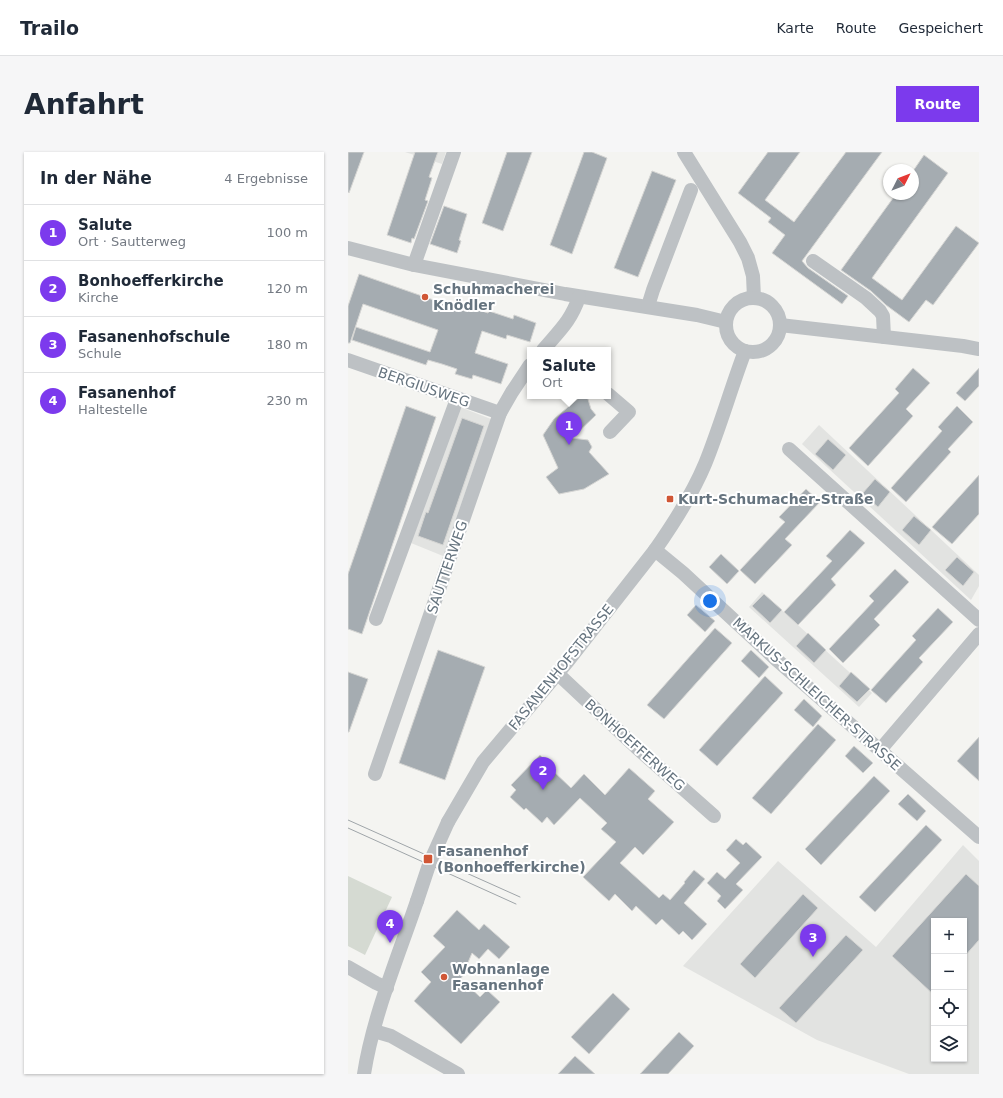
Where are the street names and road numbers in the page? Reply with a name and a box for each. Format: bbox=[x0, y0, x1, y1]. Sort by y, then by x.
street label: BERGIUSWEG bbox=[376, 364, 472, 410]
street label: SAUTTERWEG bbox=[424, 518, 470, 616]
street label: FASANENHOFSTRASSE bbox=[505, 601, 617, 733]
street label: MARKUS-SCHLEICHER-STRASSE bbox=[730, 614, 904, 774]
street label: BONHOEFFERWEG bbox=[582, 696, 688, 794]

